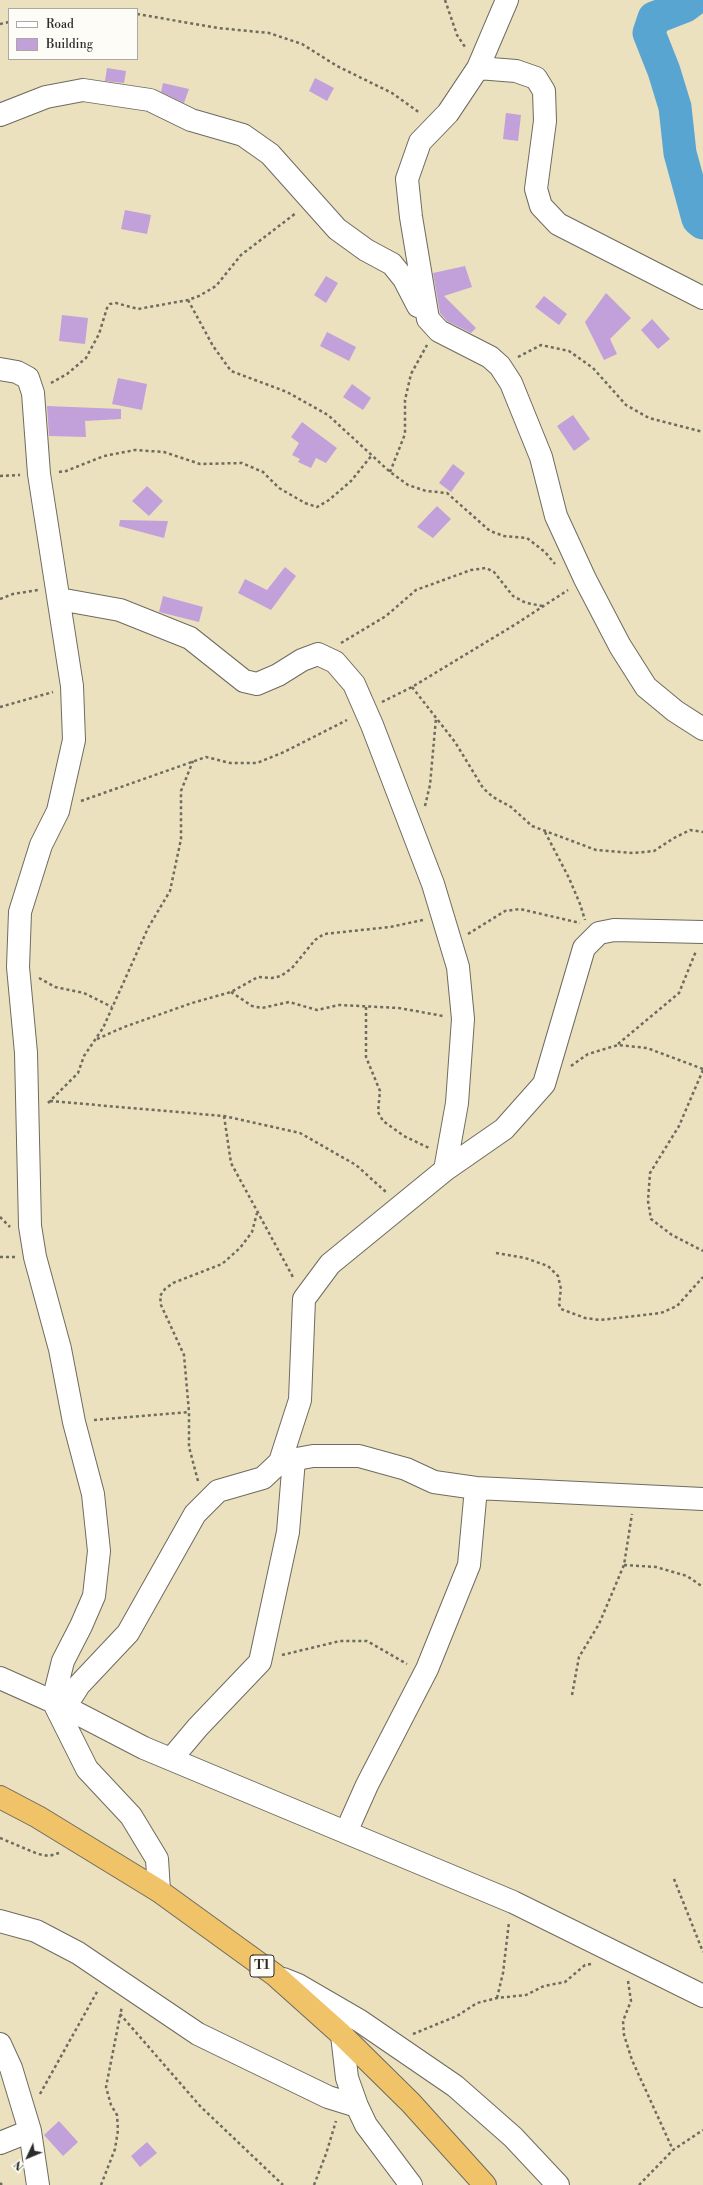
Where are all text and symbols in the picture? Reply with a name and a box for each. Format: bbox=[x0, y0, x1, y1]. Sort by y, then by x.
legend bbox=[8, 8, 138, 60]
text: Road bbox=[46, 17, 74, 32]
text: Building bbox=[46, 37, 93, 52]
road number: T1 bbox=[250, 1955, 274, 1977]
north arrow bbox=[8, 2137, 48, 2177]
text: N bbox=[11, 2157, 27, 2173]

